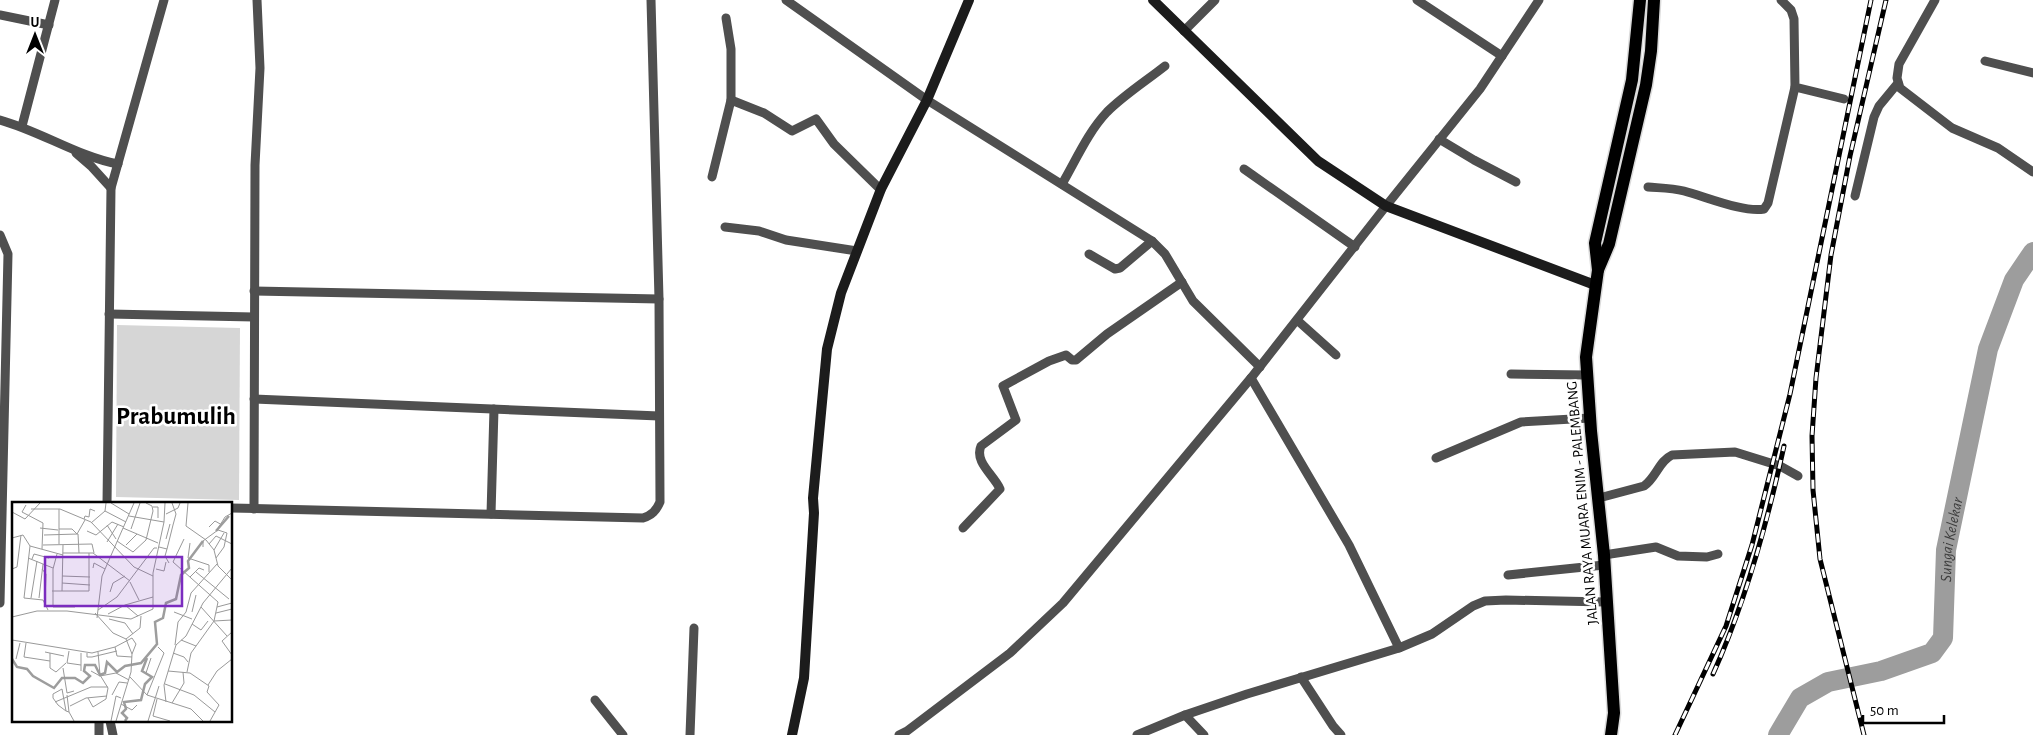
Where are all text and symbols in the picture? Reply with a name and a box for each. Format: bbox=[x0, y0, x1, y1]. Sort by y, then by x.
north arrow bbox=[10, 10, 60, 60]
text: U bbox=[31, 16, 40, 30]
street label: JALAN RAYA MUARA ENIM - PALEMBANG bbox=[1564, 381, 1601, 625]
district label: Prabumulih bbox=[116, 404, 236, 429]
water label: Sungai Kelekar bbox=[1938, 495, 1966, 582]
inset map bbox=[12, 502, 232, 722]
scale bar bbox=[1863, 692, 1944, 724]
text: 50 m bbox=[1870, 703, 1899, 718]

